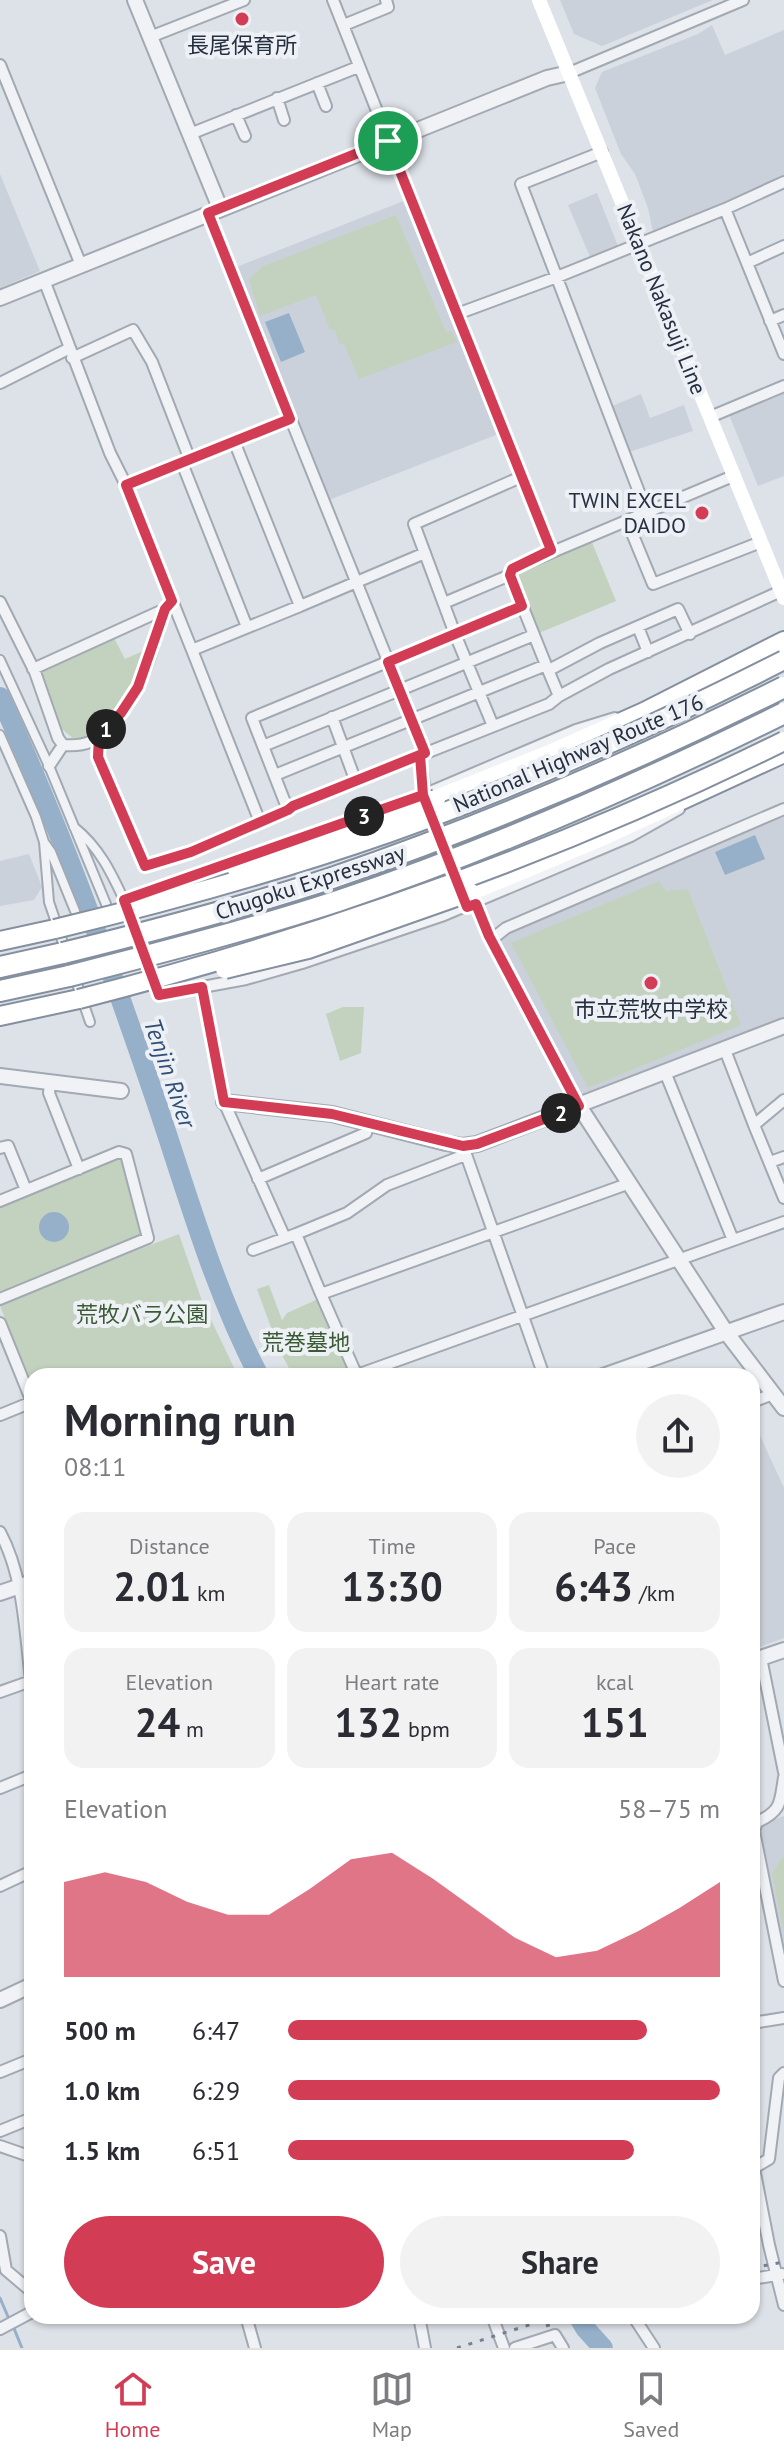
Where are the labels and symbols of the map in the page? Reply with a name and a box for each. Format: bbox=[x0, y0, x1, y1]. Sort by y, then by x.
marker: 長尾保育所 bbox=[233, 10, 251, 28]
place label: 長尾保育所 bbox=[187, 31, 297, 59]
pin bbox=[354, 107, 422, 175]
street label: Nakano Nakasuji Line bbox=[611, 200, 713, 398]
place label: TWIN EXCEL DAIDO bbox=[568, 486, 686, 539]
marker: TWIN EXCEL DAIDO bbox=[693, 504, 711, 522]
street label: National Highway Route 176 bbox=[449, 688, 707, 818]
pin: 1 bbox=[86, 709, 126, 749]
pin: 3 bbox=[344, 796, 384, 836]
street label: Chugoku Expressway bbox=[212, 838, 409, 926]
marker: 市立荒牧中学校 bbox=[642, 974, 660, 992]
place label: 市立荒牧中学校 bbox=[574, 995, 728, 1023]
water label: Tenjin River bbox=[137, 1014, 204, 1134]
pin: 2 bbox=[541, 1093, 581, 1133]
park label: 荒牧バラ公園 bbox=[76, 1300, 208, 1328]
park label: 荒巻墓地 bbox=[262, 1328, 350, 1356]

